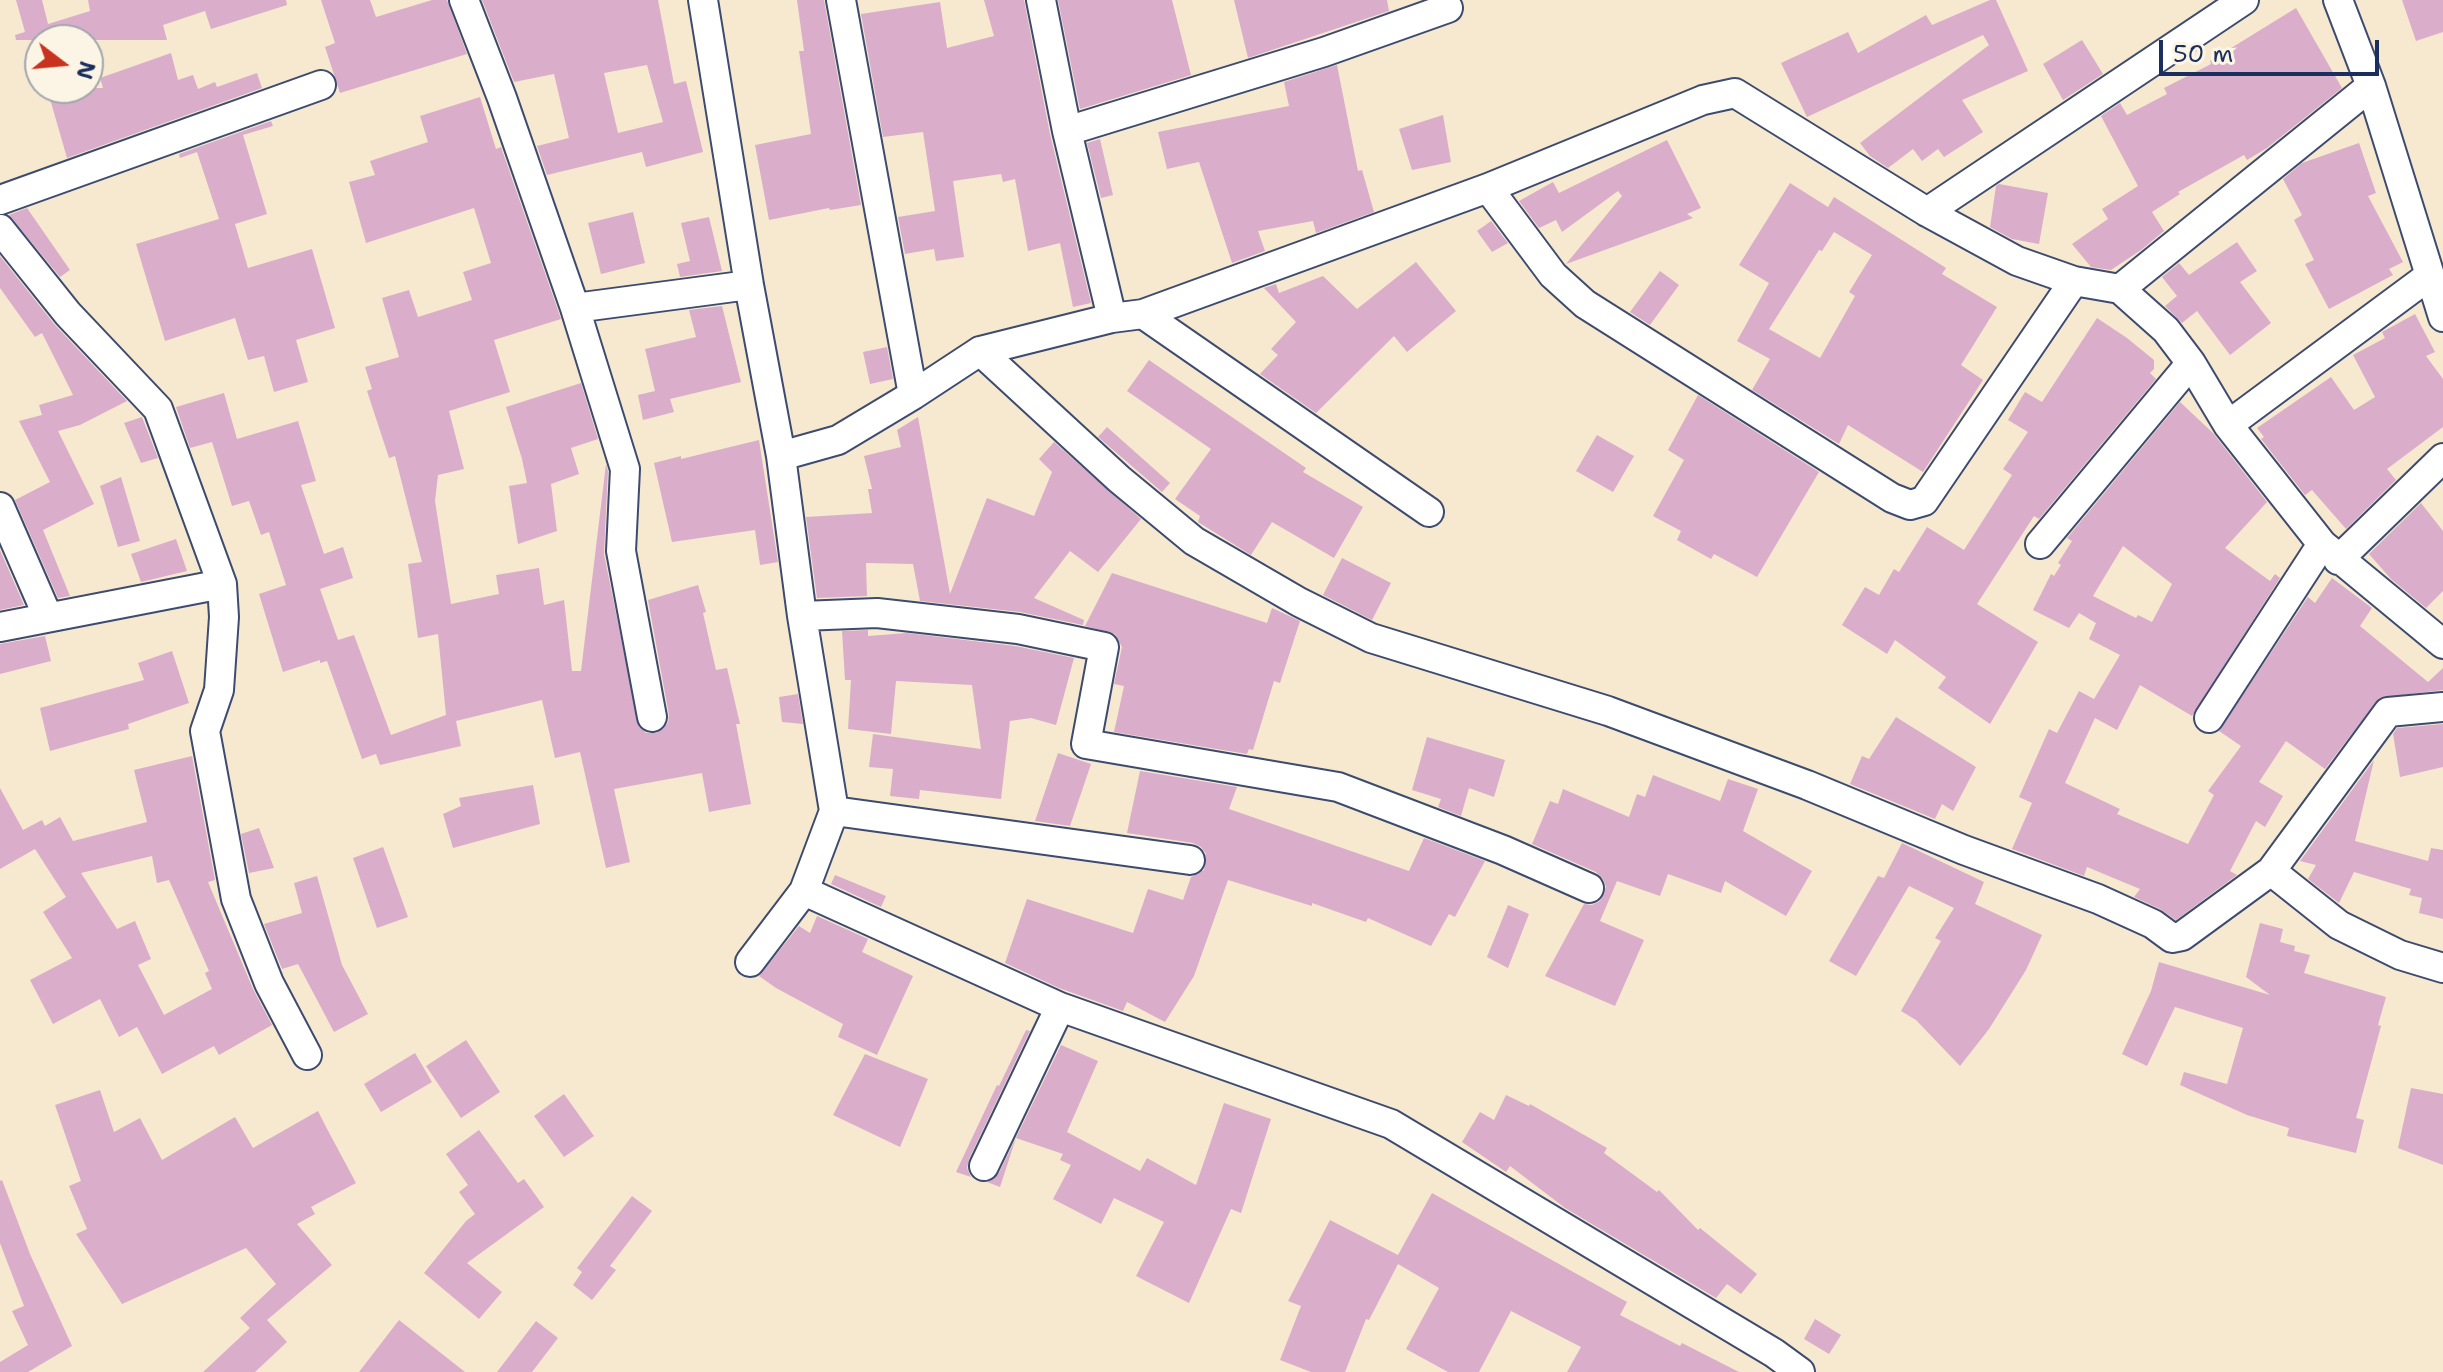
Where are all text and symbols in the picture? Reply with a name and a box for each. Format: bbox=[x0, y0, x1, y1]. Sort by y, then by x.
north arrow bbox=[24, 24, 104, 104]
scale bar bbox=[2163, 24, 2383, 74]
text: 50 m bbox=[2173, 38, 2233, 70]
text: N bbox=[69, 58, 102, 83]

